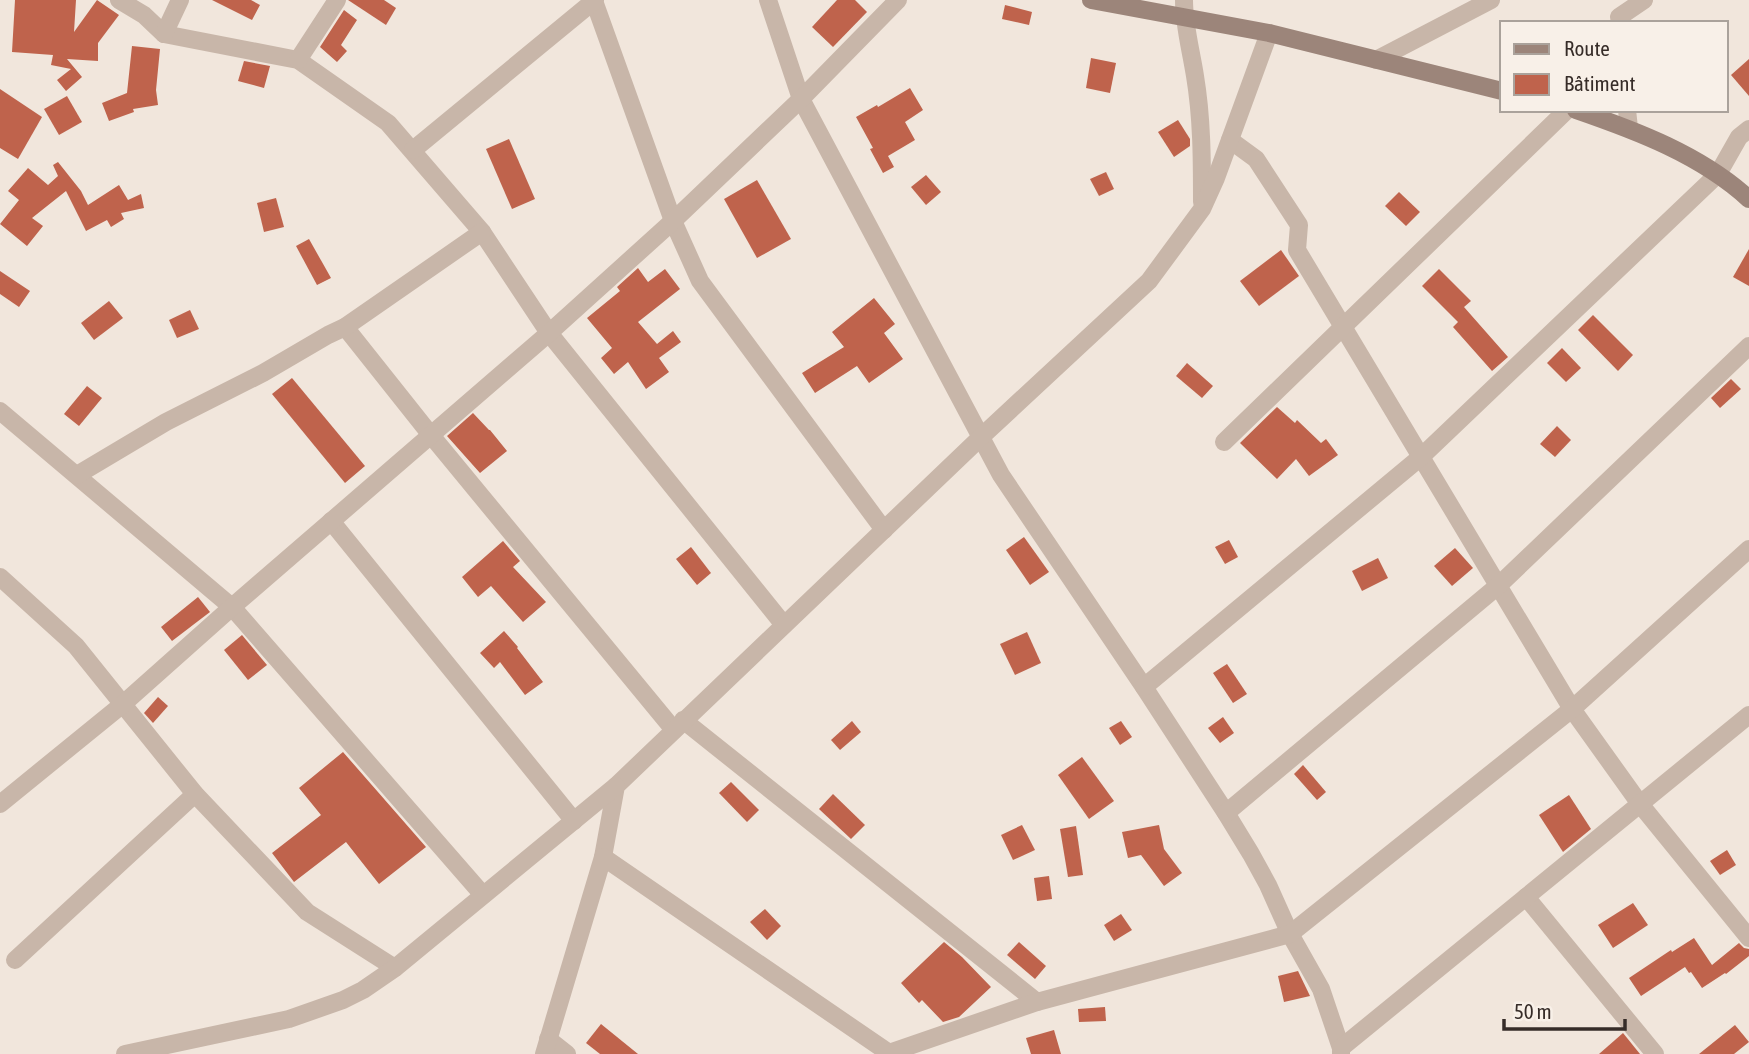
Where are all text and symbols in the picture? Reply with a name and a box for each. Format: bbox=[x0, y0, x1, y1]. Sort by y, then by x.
legend bbox=[1500, 21, 1728, 112]
text: Route bbox=[1564, 36, 1610, 60]
text: Bâtiment bbox=[1564, 71, 1635, 95]
scale bar bbox=[1504, 988, 1625, 1032]
text: 50 m bbox=[1514, 999, 1552, 1023]

